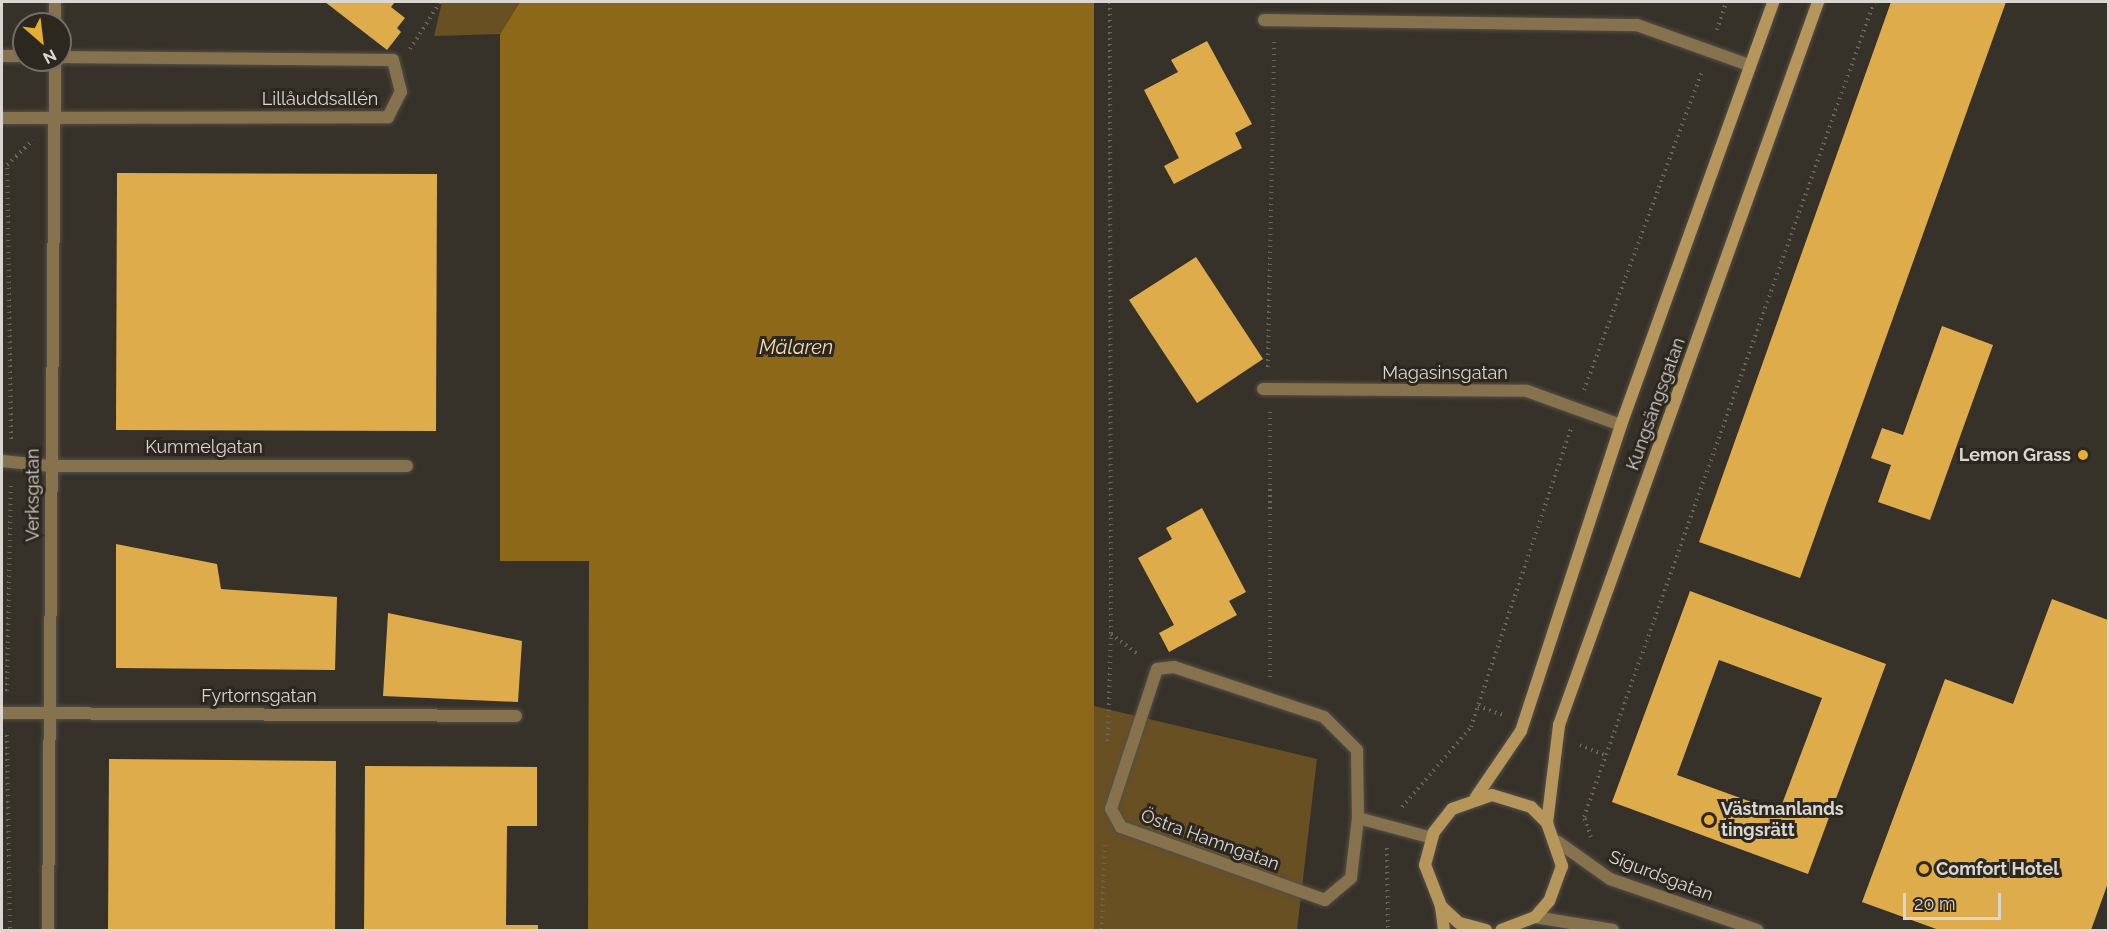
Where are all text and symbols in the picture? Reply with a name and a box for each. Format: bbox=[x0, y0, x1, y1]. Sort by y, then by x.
north arrow bbox=[12, 12, 72, 72]
text: N bbox=[40, 45, 60, 68]
street label: Lillåuddsallén bbox=[262, 88, 378, 110]
water label: Mälaren bbox=[759, 335, 833, 359]
street label: Kungsängsgatan bbox=[1622, 335, 1690, 473]
street label: Magasinsgatan bbox=[1382, 362, 1508, 384]
street label: Kummelgatan bbox=[145, 436, 263, 458]
place label: Lemon Grass bbox=[1959, 444, 2071, 466]
street label: Verksgatan bbox=[22, 448, 44, 542]
marker: Lemon Grass bbox=[2076, 448, 2090, 462]
street label: Fyrtornsgatan bbox=[201, 685, 317, 707]
place label: Västmanlands tingsrätt bbox=[1721, 799, 1844, 842]
street label: Östra Hamngatan bbox=[1138, 805, 1282, 875]
marker: Västmanlands tingsrätt bbox=[1702, 813, 1716, 827]
street label: Sigurdsgatan bbox=[1606, 846, 1716, 906]
place label: Comfort Hotel bbox=[1936, 858, 2059, 880]
marker: Comfort Hotel bbox=[1917, 862, 1931, 876]
scale bar bbox=[1906, 881, 2004, 919]
text: 20 m bbox=[1914, 893, 1956, 914]

